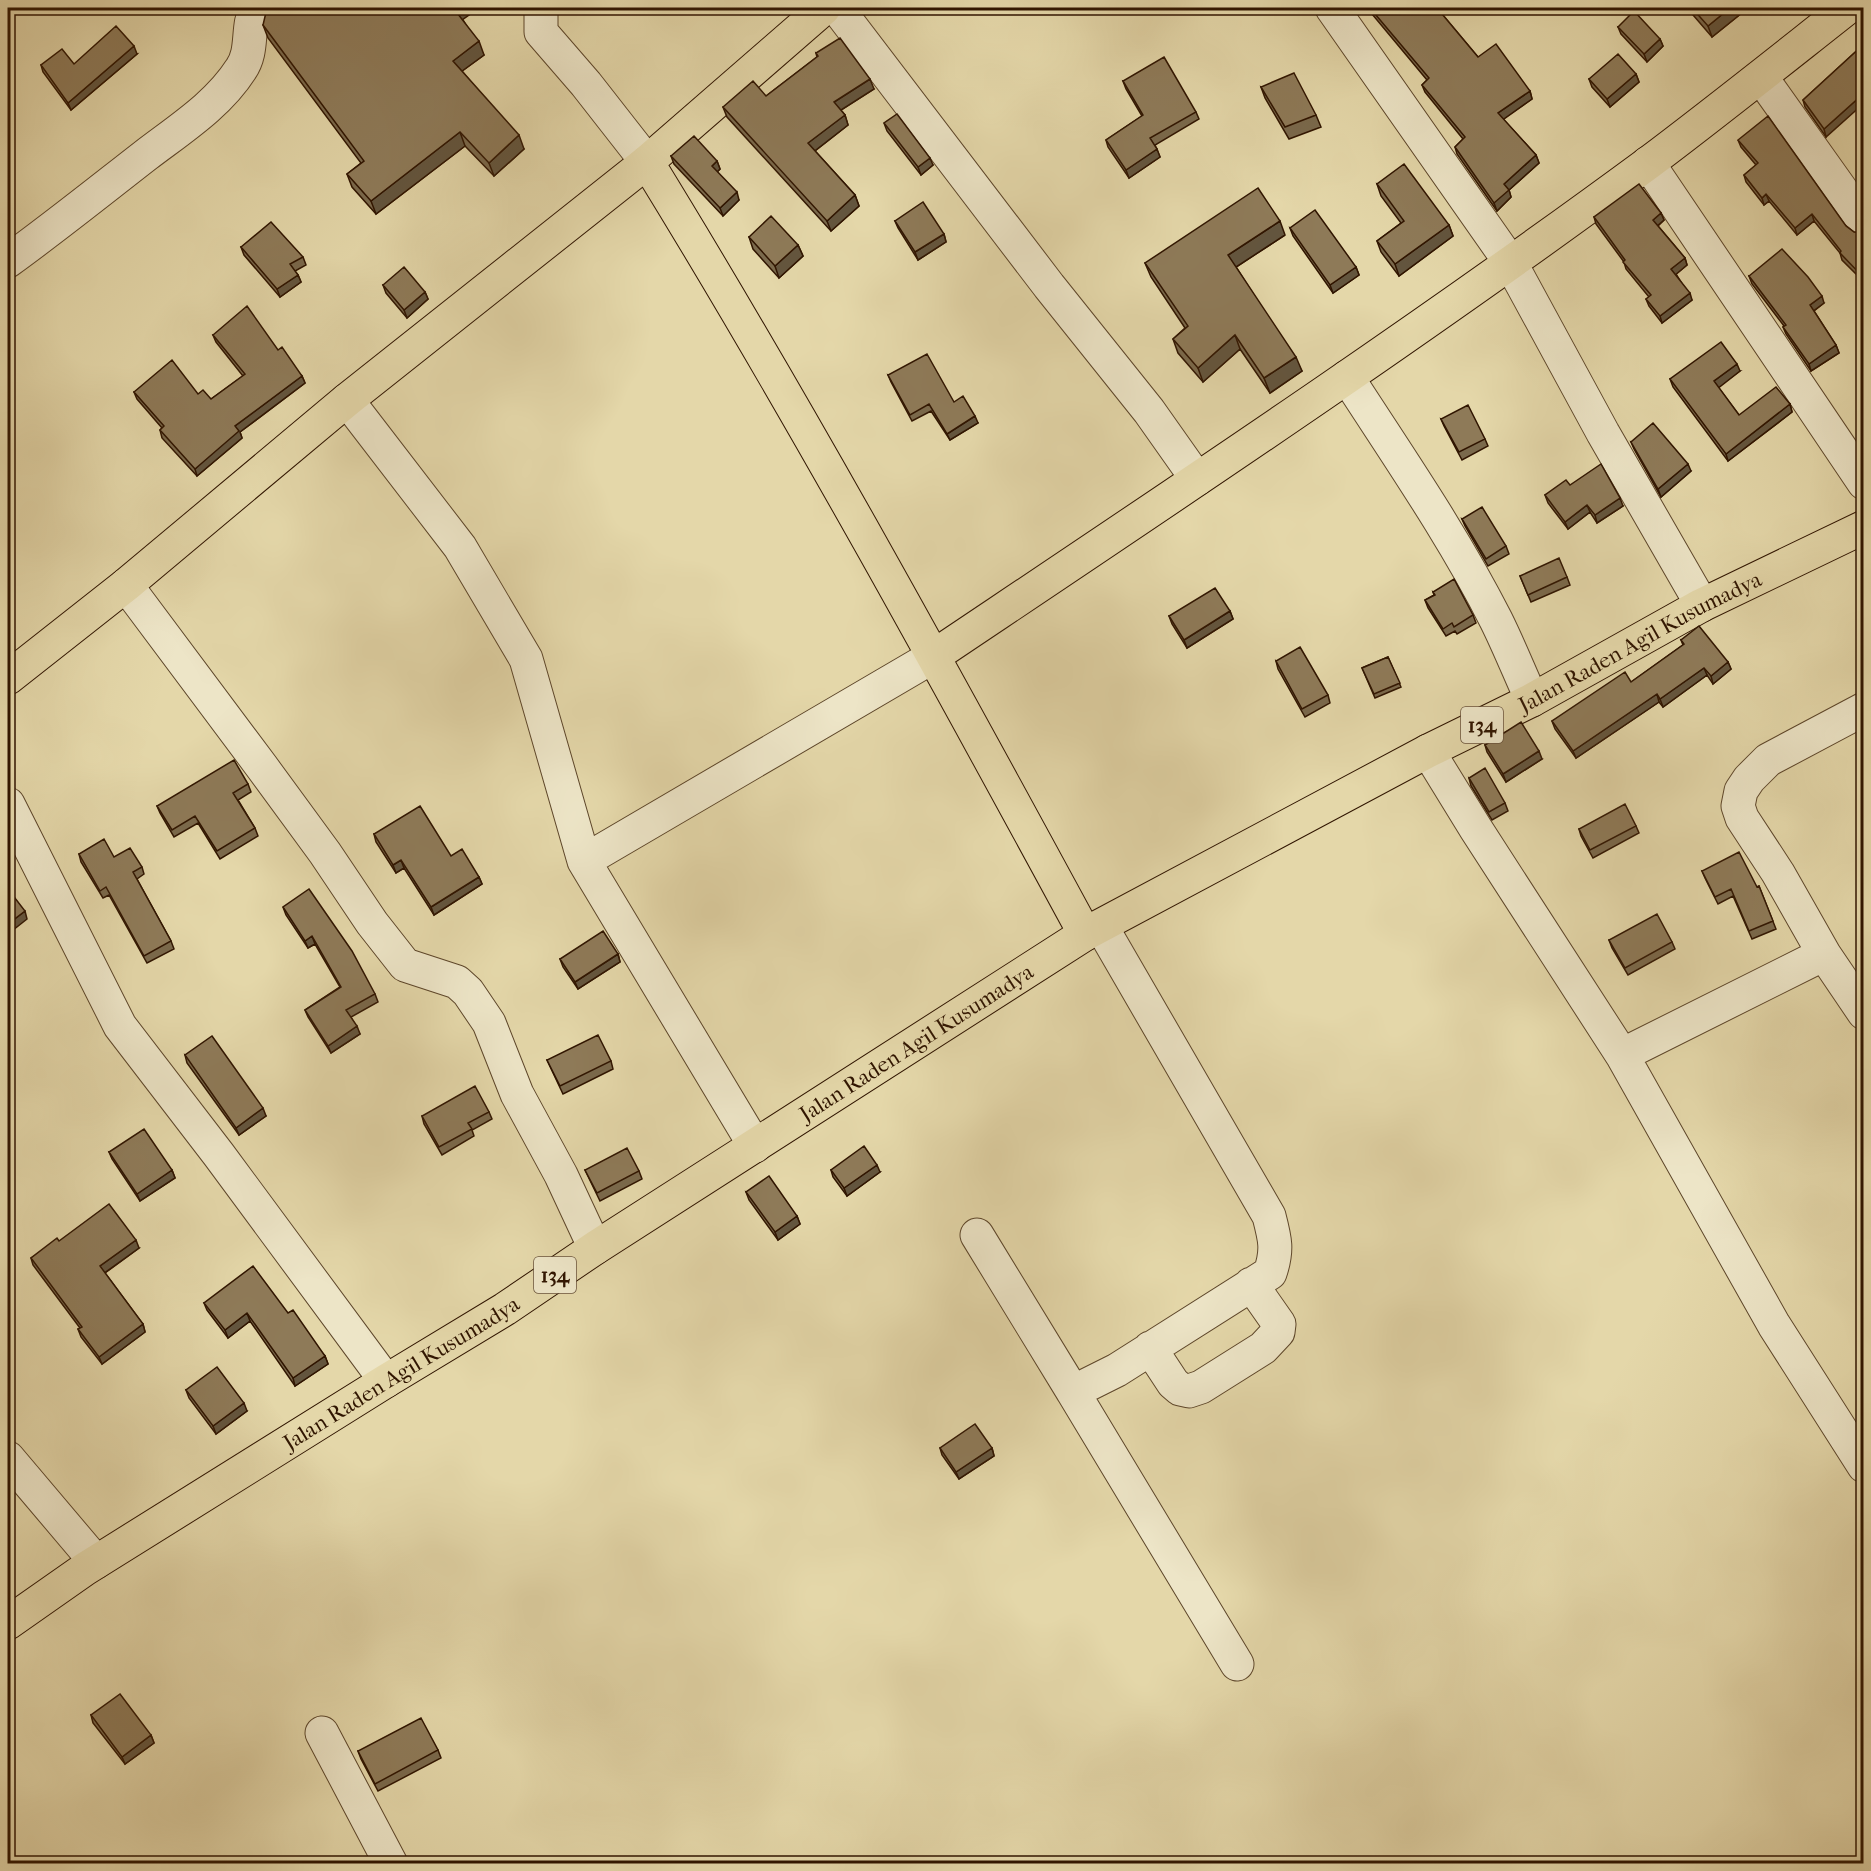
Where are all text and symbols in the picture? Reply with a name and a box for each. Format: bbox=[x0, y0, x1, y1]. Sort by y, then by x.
street label: Jalan Raden Agil Kusumadya bbox=[1513, 566, 1767, 719]
road number: 134 bbox=[1461, 707, 1503, 743]
street label: Jalan Raden Agil Kusumadya bbox=[793, 958, 1039, 1129]
road number: 134 bbox=[534, 1257, 576, 1293]
street label: Jalan Raden Agil Kusumadya bbox=[277, 1291, 525, 1457]

